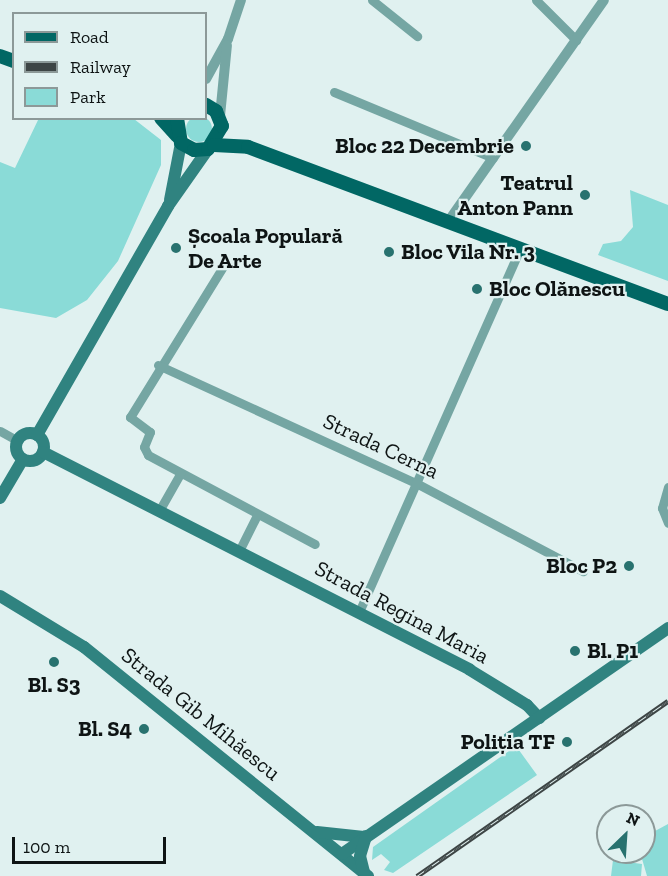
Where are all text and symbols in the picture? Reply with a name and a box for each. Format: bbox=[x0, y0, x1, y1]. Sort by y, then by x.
legend bbox=[12, 12, 207, 120]
text: Road bbox=[70, 26, 109, 48]
text: Railway bbox=[70, 56, 131, 78]
text: Park bbox=[70, 86, 106, 108]
place label: Bloc 22 Decembrie bbox=[335, 133, 514, 159]
marker: Bloc 22 Decembrie bbox=[519, 139, 533, 153]
place label: Teatrul Anton Pann bbox=[457, 169, 573, 220]
marker: Teatrul Anton Pann bbox=[578, 188, 592, 202]
place label: Școala Populară De Arte bbox=[188, 222, 343, 274]
place label: Bloc Vila Nr. 3 bbox=[401, 239, 536, 265]
marker: Școala Populară De Arte bbox=[169, 241, 183, 255]
marker: Bloc Vila Nr. 3 bbox=[382, 245, 396, 259]
place label: Bloc Olănescu bbox=[489, 276, 625, 302]
marker: Bloc Olănescu bbox=[470, 282, 484, 296]
street label: Strada Cerna bbox=[319, 408, 443, 484]
place label: Bloc P2 bbox=[546, 553, 617, 579]
street label: Strada Regina Maria bbox=[310, 555, 494, 669]
marker: Bloc P2 bbox=[622, 559, 636, 573]
place label: Bl. P1 bbox=[587, 638, 638, 664]
street label: Strada Gib Mihăescu bbox=[116, 642, 286, 786]
marker: Bl. P1 bbox=[568, 644, 582, 658]
marker: Bl. S3 bbox=[47, 655, 61, 669]
place label: Bl. S3 bbox=[27, 672, 81, 698]
place label: Bl. S4 bbox=[78, 716, 132, 742]
marker: Bl. S4 bbox=[137, 722, 151, 736]
place label: Poliția TF bbox=[461, 729, 555, 755]
marker: Poliția TF bbox=[560, 735, 574, 749]
north arrow bbox=[596, 804, 656, 864]
text: N bbox=[623, 808, 642, 830]
scale bar bbox=[15, 825, 170, 863]
text: 100 m bbox=[23, 836, 70, 858]

